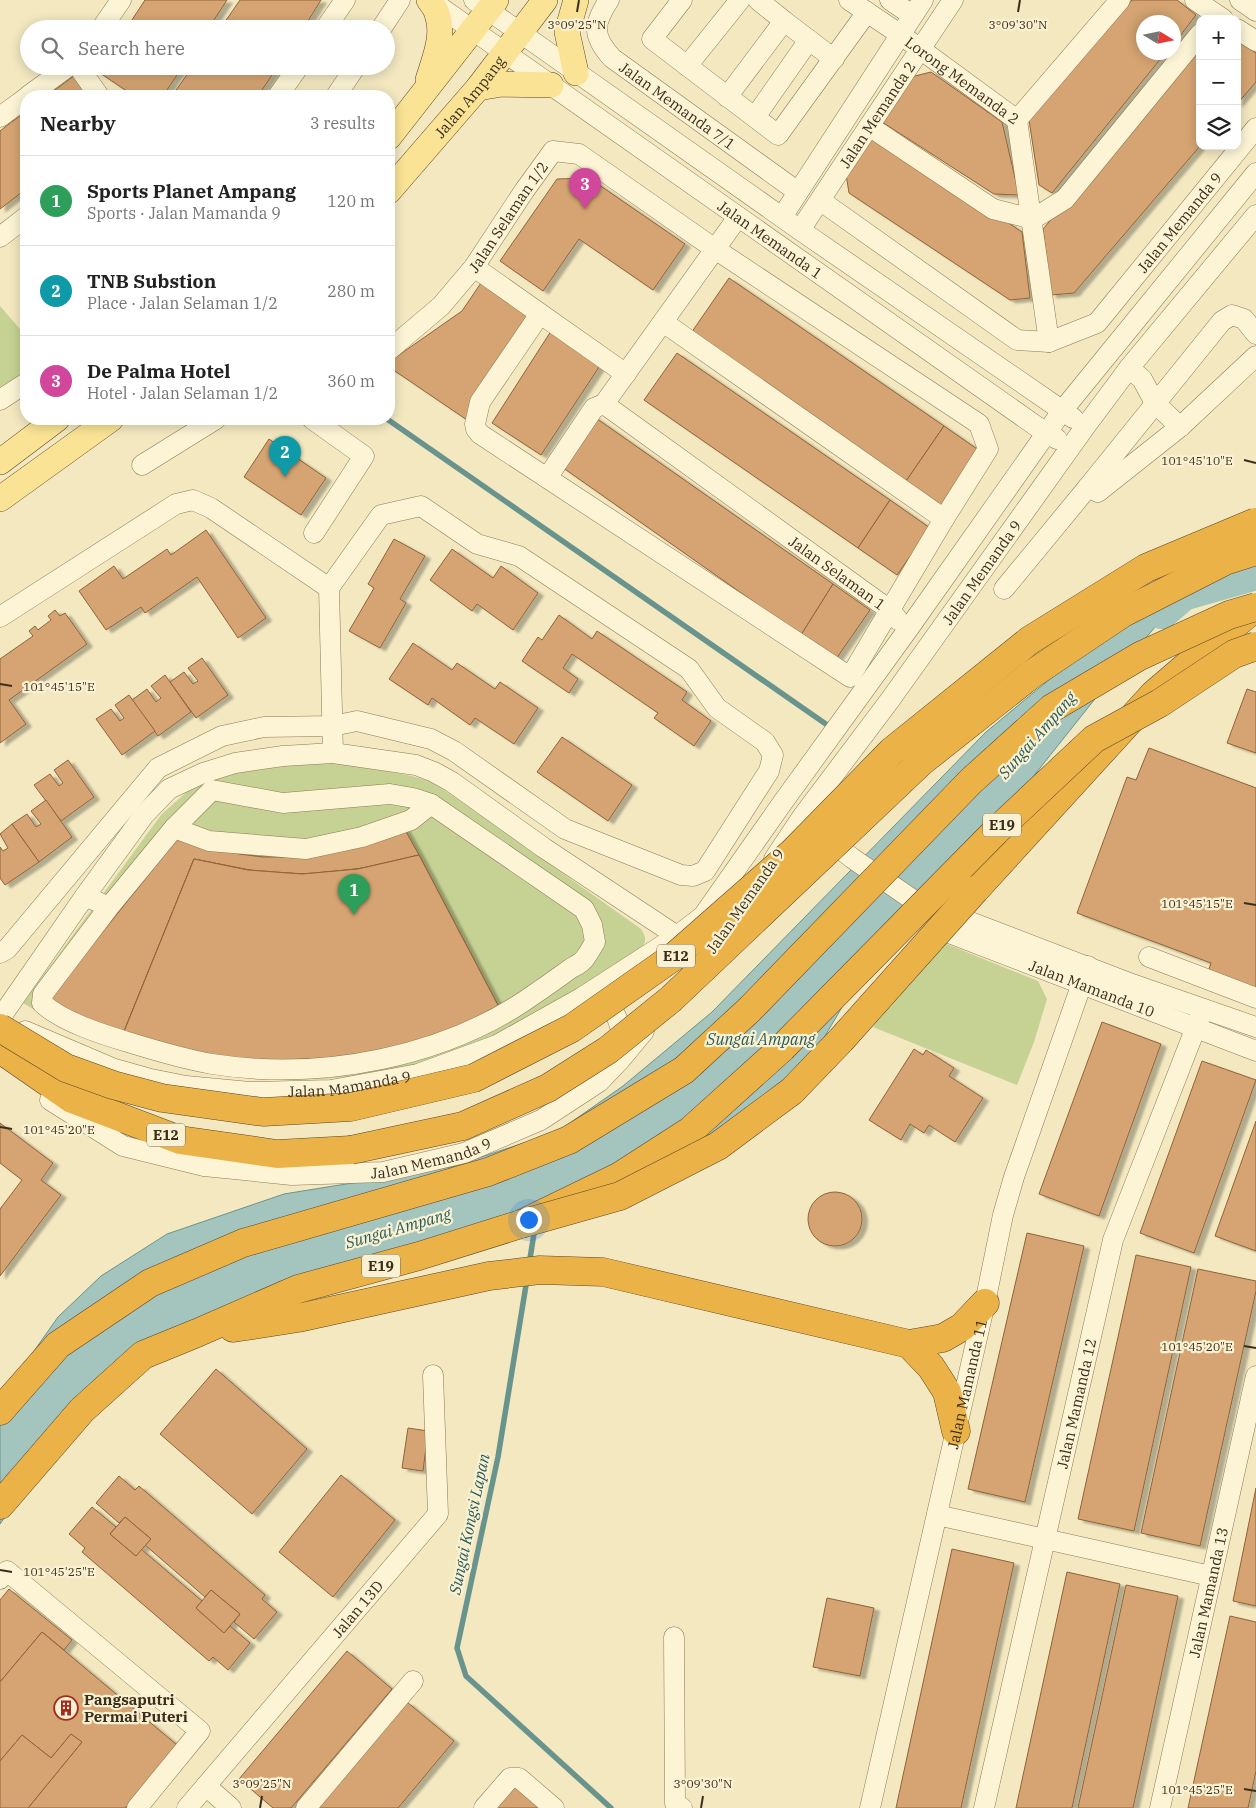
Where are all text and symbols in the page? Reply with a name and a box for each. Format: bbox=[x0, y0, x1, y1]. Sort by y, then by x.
north arrow bbox=[1136, 15, 1181, 60]
map controls bbox=[1196, 15, 1241, 150]
button: + bbox=[1196, 15, 1241, 60]
text: 3°09'25"N bbox=[548, 17, 606, 32]
text: 3°09'30"N bbox=[989, 17, 1047, 32]
search box bbox=[20, 20, 395, 75]
street label: Lorong Memanda 2 bbox=[902, 32, 1023, 128]
icon: search bbox=[38, 34, 66, 62]
text: Search here bbox=[78, 36, 185, 60]
street label: Jalan Ampang bbox=[430, 52, 509, 141]
street label: Jalan Memanda 7/1 bbox=[616, 57, 739, 153]
street label: Jalan Memanda 2 bbox=[835, 57, 919, 171]
button: − bbox=[1196, 60, 1241, 105]
button: layers bbox=[1196, 105, 1241, 150]
text: Nearby bbox=[40, 109, 116, 137]
text: 3 results bbox=[310, 113, 375, 133]
street label: Jalan Selaman 1/2 bbox=[464, 157, 552, 276]
pin: 3 bbox=[569, 168, 601, 209]
street label: Jalan Memanda 9 bbox=[1133, 168, 1226, 276]
text: Sports Planet Ampang bbox=[87, 179, 296, 203]
text: 1 bbox=[51, 191, 61, 211]
text: 120 m bbox=[327, 191, 375, 211]
street label: Jalan Memanda 1 bbox=[714, 196, 826, 283]
text: Sports · Jalan Mamanda 9 bbox=[87, 203, 281, 223]
text: TNB Substion bbox=[87, 269, 216, 293]
text: 2 bbox=[51, 281, 61, 301]
text: 280 m bbox=[327, 281, 375, 301]
text: Place · Jalan Selaman 1/2 bbox=[87, 293, 278, 313]
text: De Palma Hotel bbox=[87, 359, 230, 383]
text: 3 bbox=[51, 371, 61, 391]
text: 360 m bbox=[327, 371, 375, 391]
text: Hotel · Jalan Selaman 1/2 bbox=[87, 383, 278, 403]
pin: 2 bbox=[269, 436, 301, 477]
text: 101°45'10"E bbox=[1161, 453, 1233, 468]
street label: Jalan Memanda 9 bbox=[938, 516, 1025, 628]
street label: Jalan Selaman 1 bbox=[785, 531, 890, 614]
text: 101°45'15"E bbox=[23, 679, 95, 694]
water label: Sungai Ampang bbox=[993, 687, 1081, 783]
road number: E19 bbox=[983, 814, 1021, 836]
street label: Jalan Memanda 9 bbox=[702, 845, 788, 957]
pin: 1 bbox=[338, 874, 370, 915]
text: 101°45'15"E bbox=[1161, 896, 1233, 911]
road number: E12 bbox=[657, 944, 695, 968]
street label: Jalan Mamanda 10 bbox=[1027, 955, 1158, 1021]
water label: Sungai Ampang bbox=[706, 1029, 816, 1049]
street label: Jalan Mamanda 9 bbox=[288, 1066, 412, 1101]
text: 101°45'20"E bbox=[23, 1122, 95, 1137]
road number: E12 bbox=[147, 1124, 185, 1146]
street label: Jalan Memanda 9 bbox=[371, 1133, 494, 1182]
water label: Sungai Ampang bbox=[342, 1203, 453, 1253]
your location bbox=[516, 1207, 542, 1233]
road number: E19 bbox=[362, 1254, 400, 1278]
street label: Jalan Mamanda 11 bbox=[943, 1317, 991, 1451]
street label: Jalan Mamanda 12 bbox=[1052, 1336, 1100, 1470]
text: 101°45'20"E bbox=[1161, 1339, 1233, 1354]
water label: Sungai Kongsi Lapan bbox=[444, 1452, 494, 1597]
street label: Jalan Mamanda 13 bbox=[1184, 1525, 1232, 1659]
text: 101°45'25"E bbox=[23, 1564, 95, 1579]
street label: Jalan 13D bbox=[327, 1576, 387, 1641]
place label: Pangsaputri Permai Puteri bbox=[84, 1690, 188, 1726]
building icon: Pangsaputri Permai Puteri bbox=[53, 1695, 79, 1721]
text: 3°09'25"N bbox=[233, 1776, 291, 1791]
text: 3°09'30"N bbox=[674, 1776, 732, 1791]
text: 101°45'25"E bbox=[1161, 1782, 1233, 1797]

